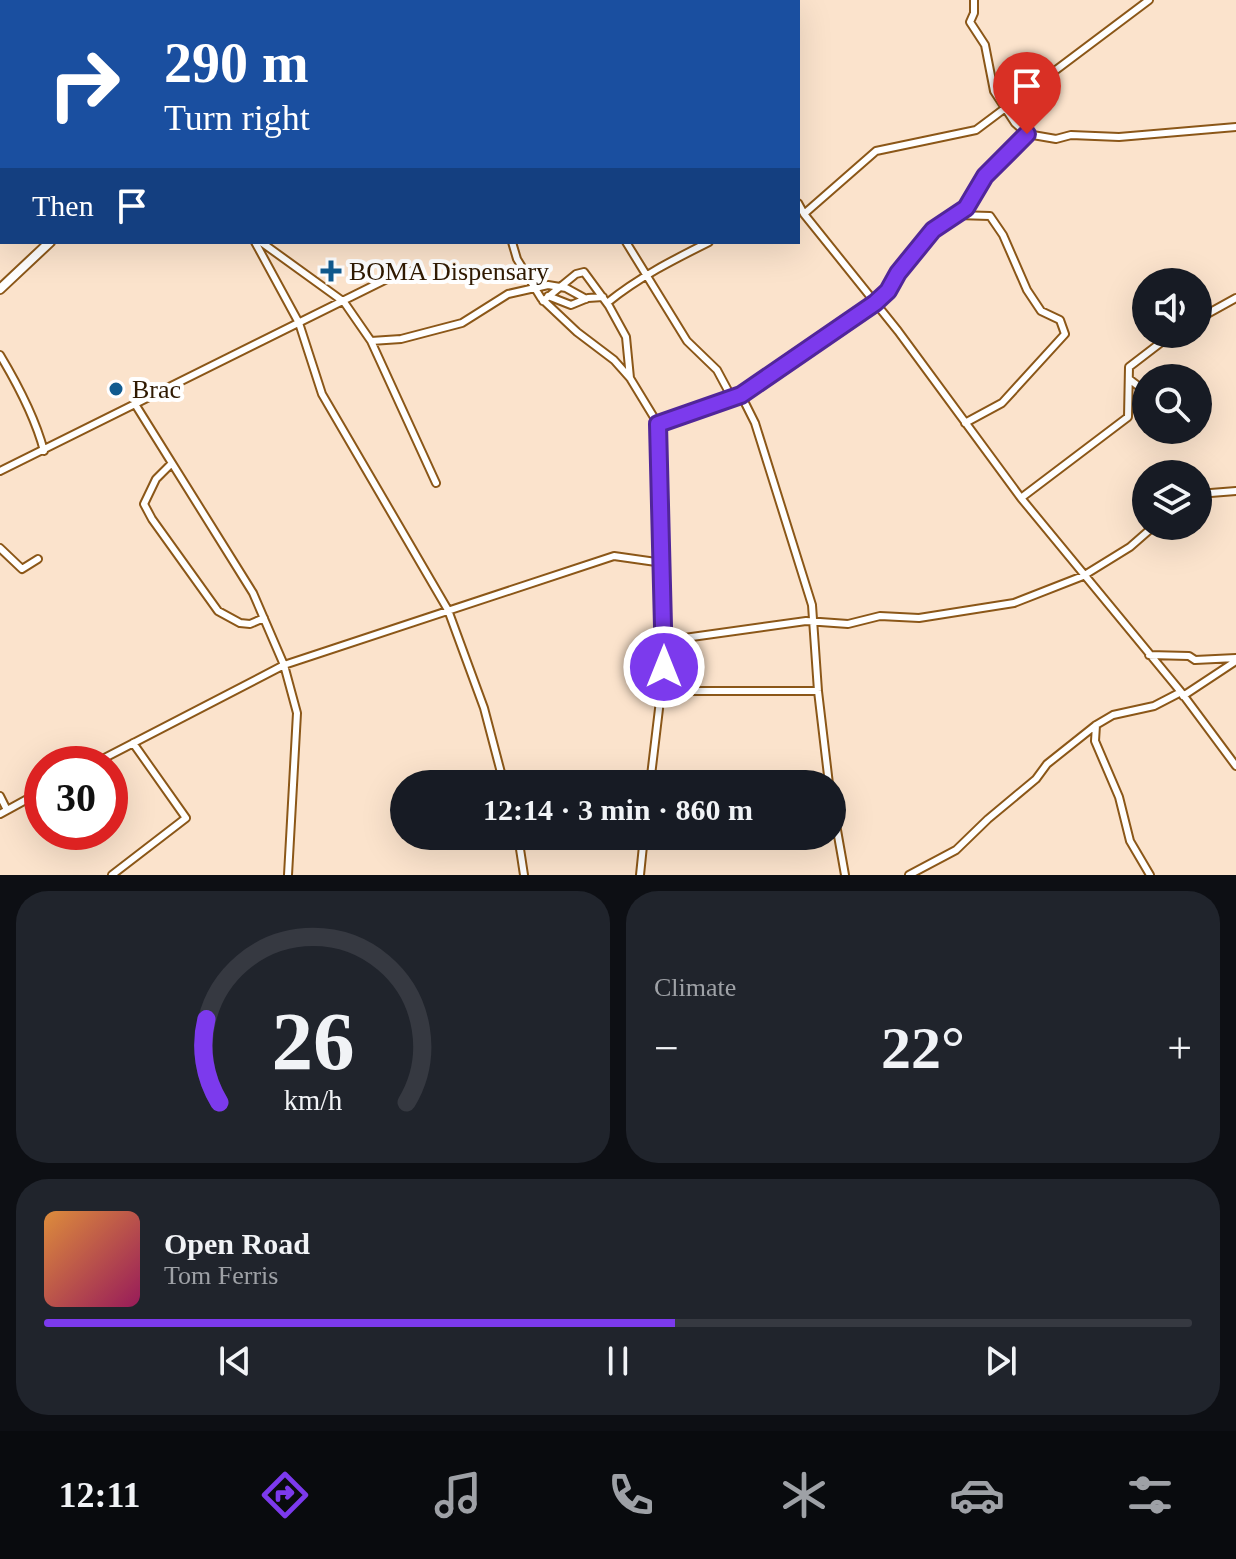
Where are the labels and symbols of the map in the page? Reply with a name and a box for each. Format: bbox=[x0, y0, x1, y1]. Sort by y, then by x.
pin bbox=[993, 52, 1061, 134]
place label: BOMA Dispensary bbox=[349, 257, 549, 286]
marker: BOMA Dispensary bbox=[320, 260, 342, 282]
place label: Brac bbox=[132, 375, 181, 404]
marker: Brac bbox=[107, 380, 125, 398]
position arrow bbox=[622, 625, 706, 709]
speed limit sign: 30 bbox=[24, 746, 128, 850]

